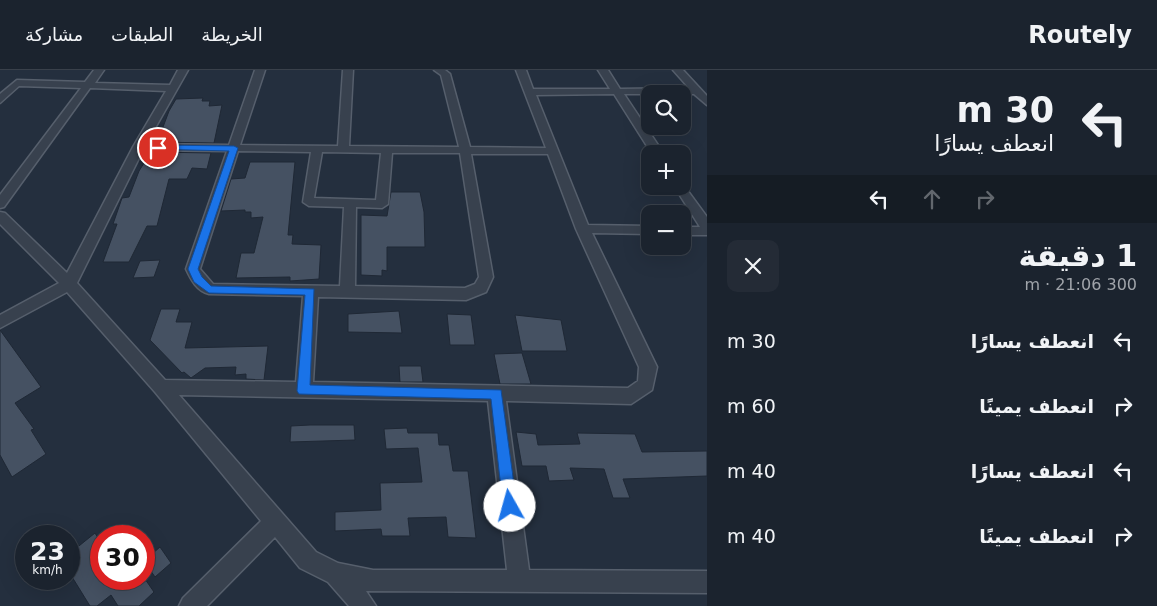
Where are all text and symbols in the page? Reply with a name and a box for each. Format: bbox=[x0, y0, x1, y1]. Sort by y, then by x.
text: Routely bbox=[1028, 21, 1132, 49]
text: مشاركة bbox=[25, 24, 83, 45]
text: الطبقات bbox=[111, 24, 173, 45]
text: الخريطة bbox=[201, 24, 263, 45]
map controls bbox=[641, 85, 691, 255]
button: search bbox=[641, 85, 691, 135]
text: 30 m bbox=[957, 90, 1054, 130]
icon: left bbox=[1072, 90, 1137, 155]
pin bbox=[137, 127, 179, 169]
text: انعطف يسارًا bbox=[934, 131, 1054, 156]
icon: arrive bbox=[144, 134, 172, 162]
button: + bbox=[641, 145, 691, 195]
icon: left bbox=[865, 185, 893, 213]
icon: ahead bbox=[918, 185, 946, 213]
icon: right bbox=[971, 185, 999, 213]
button: − bbox=[641, 205, 691, 255]
text: 1 دقيقة bbox=[1019, 238, 1137, 273]
button: close bbox=[727, 240, 779, 292]
text: 300 m · 21:06 bbox=[1024, 275, 1137, 294]
icon: left bbox=[1109, 327, 1137, 355]
text: 30 m bbox=[727, 330, 776, 352]
text: انعطف يسارًا bbox=[971, 330, 1094, 352]
icon: right bbox=[1109, 392, 1137, 420]
text: 60 m bbox=[727, 395, 776, 417]
text: انعطف يمينًا bbox=[979, 395, 1094, 417]
icon: left bbox=[1109, 457, 1137, 485]
text: 40 m bbox=[727, 460, 776, 482]
text: انعطف يسارًا bbox=[971, 460, 1094, 482]
position arrow bbox=[483, 479, 535, 531]
icon: right bbox=[1109, 522, 1137, 550]
speed limit sign: 30 bbox=[90, 525, 155, 590]
text: 40 m bbox=[727, 525, 776, 547]
text: انعطف يمينًا bbox=[979, 525, 1094, 547]
text: 23 bbox=[30, 537, 65, 566]
text: km/h bbox=[32, 563, 63, 577]

